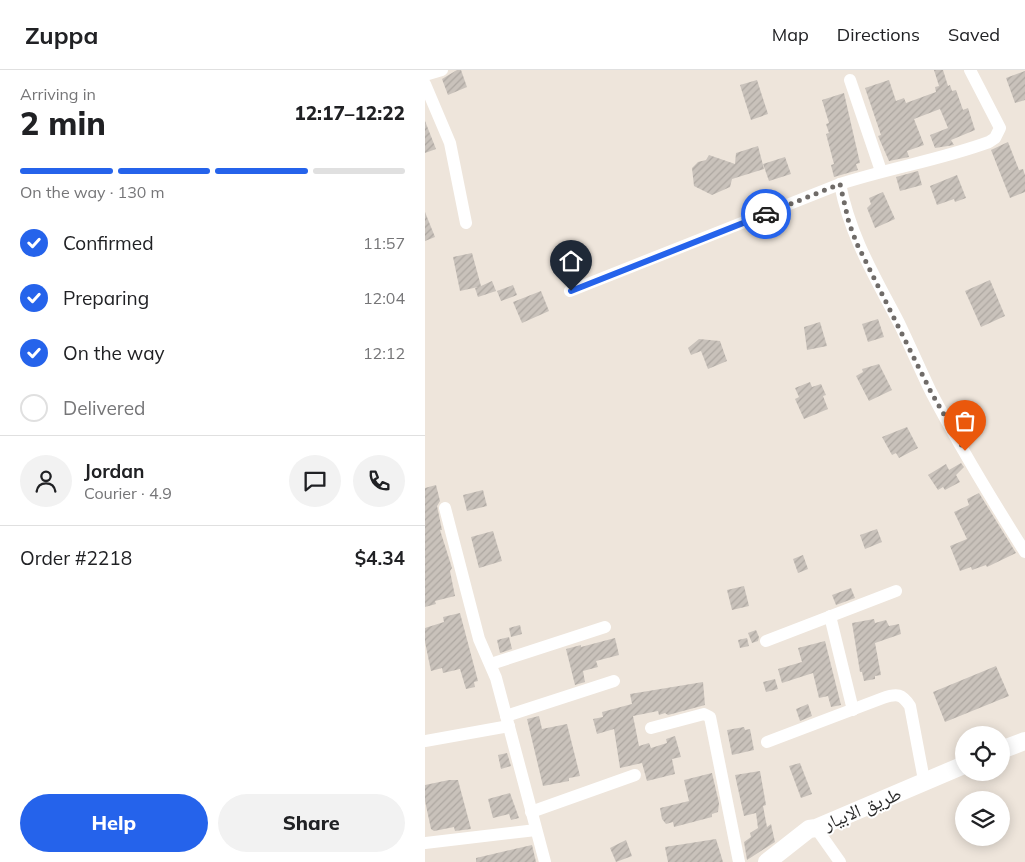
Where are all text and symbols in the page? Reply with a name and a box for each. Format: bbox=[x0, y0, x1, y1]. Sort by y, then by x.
text: Zuppa bbox=[25, 20, 98, 50]
text: Map bbox=[772, 23, 809, 46]
text: Directions bbox=[837, 23, 920, 46]
text: Saved bbox=[948, 23, 1000, 46]
text: Arriving in bbox=[20, 84, 96, 104]
text: 12:17–12:22 bbox=[294, 101, 405, 125]
text: 2 min bbox=[20, 103, 106, 143]
text: On the way · 130 m bbox=[20, 182, 165, 202]
courier bbox=[741, 189, 791, 239]
icon: car bbox=[752, 200, 780, 228]
icon: check bbox=[20, 229, 48, 257]
text: Confirmed bbox=[63, 231, 154, 255]
text: 11:57 bbox=[363, 233, 405, 253]
pin bbox=[550, 240, 592, 291]
icon: home bbox=[557, 247, 585, 275]
icon: check bbox=[20, 284, 48, 312]
text: Preparing bbox=[63, 286, 149, 310]
text: 12:04 bbox=[363, 288, 405, 308]
icon: check bbox=[20, 339, 48, 367]
text: On the way bbox=[63, 341, 165, 365]
text: 12:12 bbox=[363, 343, 405, 363]
text: Delivered bbox=[63, 396, 145, 420]
pin bbox=[944, 400, 986, 451]
icon: bag bbox=[951, 407, 979, 435]
button: person bbox=[20, 455, 72, 507]
button: chat bbox=[289, 455, 341, 507]
button: phone bbox=[353, 455, 405, 507]
text: Jordan bbox=[84, 459, 144, 483]
text: Courier · 4.9 bbox=[84, 483, 172, 503]
text: Order #2218 bbox=[20, 546, 132, 570]
text: $4.34 bbox=[355, 546, 405, 570]
map controls bbox=[955, 726, 1010, 846]
button: locate bbox=[955, 726, 1010, 781]
street label: طريق الابيار bbox=[818, 781, 905, 836]
button: layers bbox=[955, 791, 1010, 846]
button: Help bbox=[20, 794, 208, 852]
button: Share bbox=[218, 794, 405, 852]

